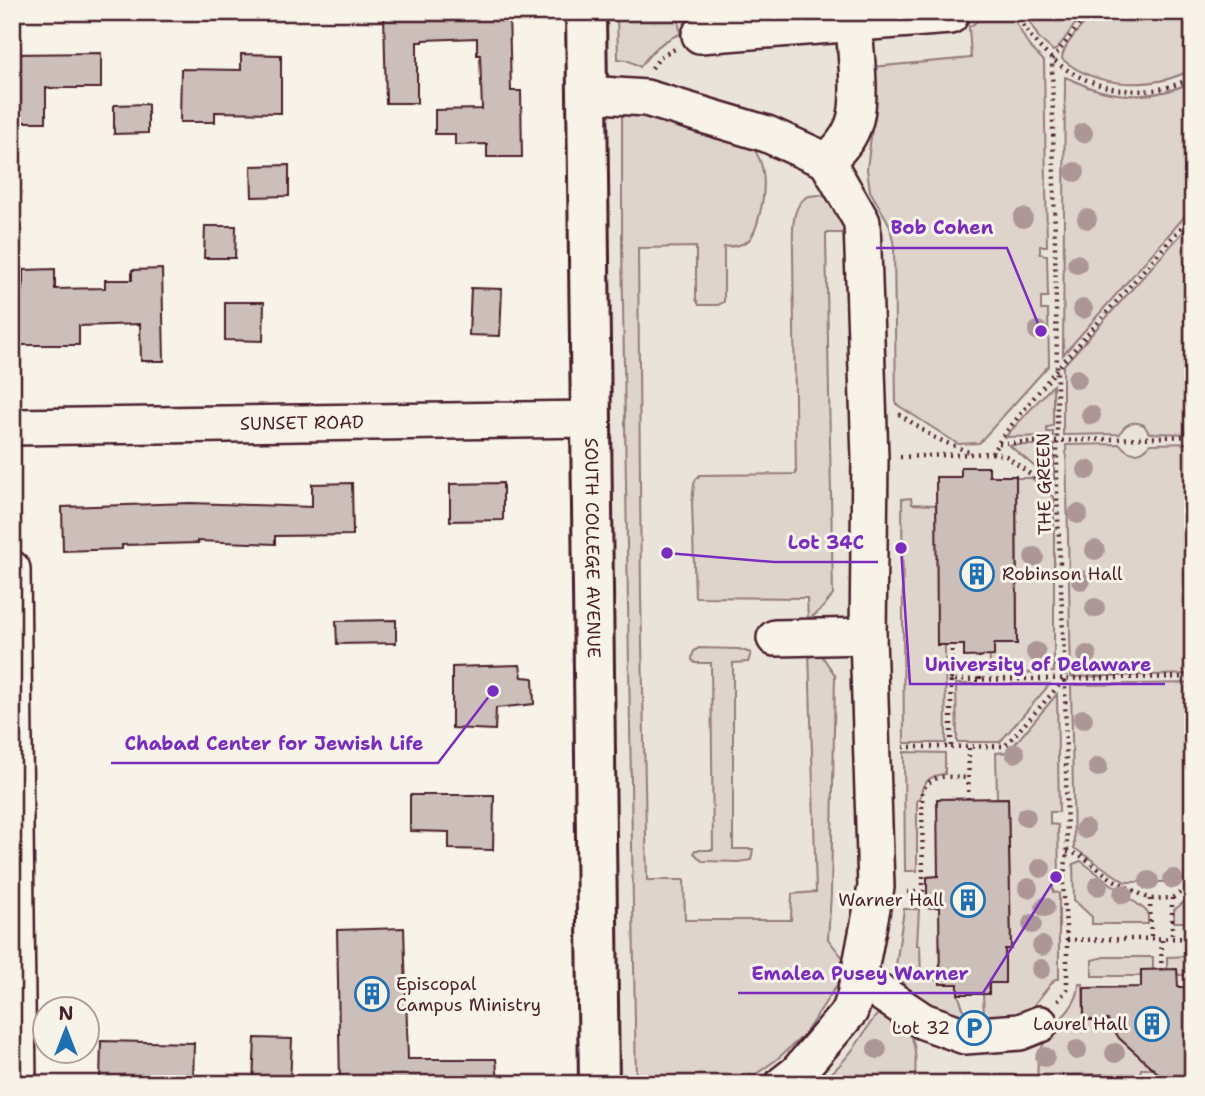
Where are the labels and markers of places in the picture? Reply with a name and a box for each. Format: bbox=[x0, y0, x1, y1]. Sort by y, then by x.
callout: Bob Cohen bbox=[876, 208, 1007, 248]
callout: Lot 34C bbox=[774, 522, 878, 562]
building icon: Robinson Hall bbox=[958, 555, 996, 593]
place label: Robinson Hall bbox=[1002, 562, 1123, 586]
callout: University of Delaware bbox=[910, 644, 1165, 684]
callout: Chabad Center for Jewish Life bbox=[111, 723, 438, 763]
building icon: Warner Hall bbox=[949, 881, 987, 919]
place label: Warner Hall bbox=[838, 888, 945, 912]
callout: Emalea Pusey Warner bbox=[738, 953, 983, 993]
place label: Episcopal Campus Ministry bbox=[396, 972, 541, 1017]
building icon: Episcopal Campus Ministry bbox=[353, 975, 391, 1013]
building icon: Laurel Hall bbox=[1133, 1005, 1171, 1043]
parking icon: Lot 32 bbox=[955, 1009, 993, 1047]
place label: Laurel Hall bbox=[1033, 1012, 1129, 1036]
place label: Lot 32 bbox=[892, 1016, 950, 1040]

